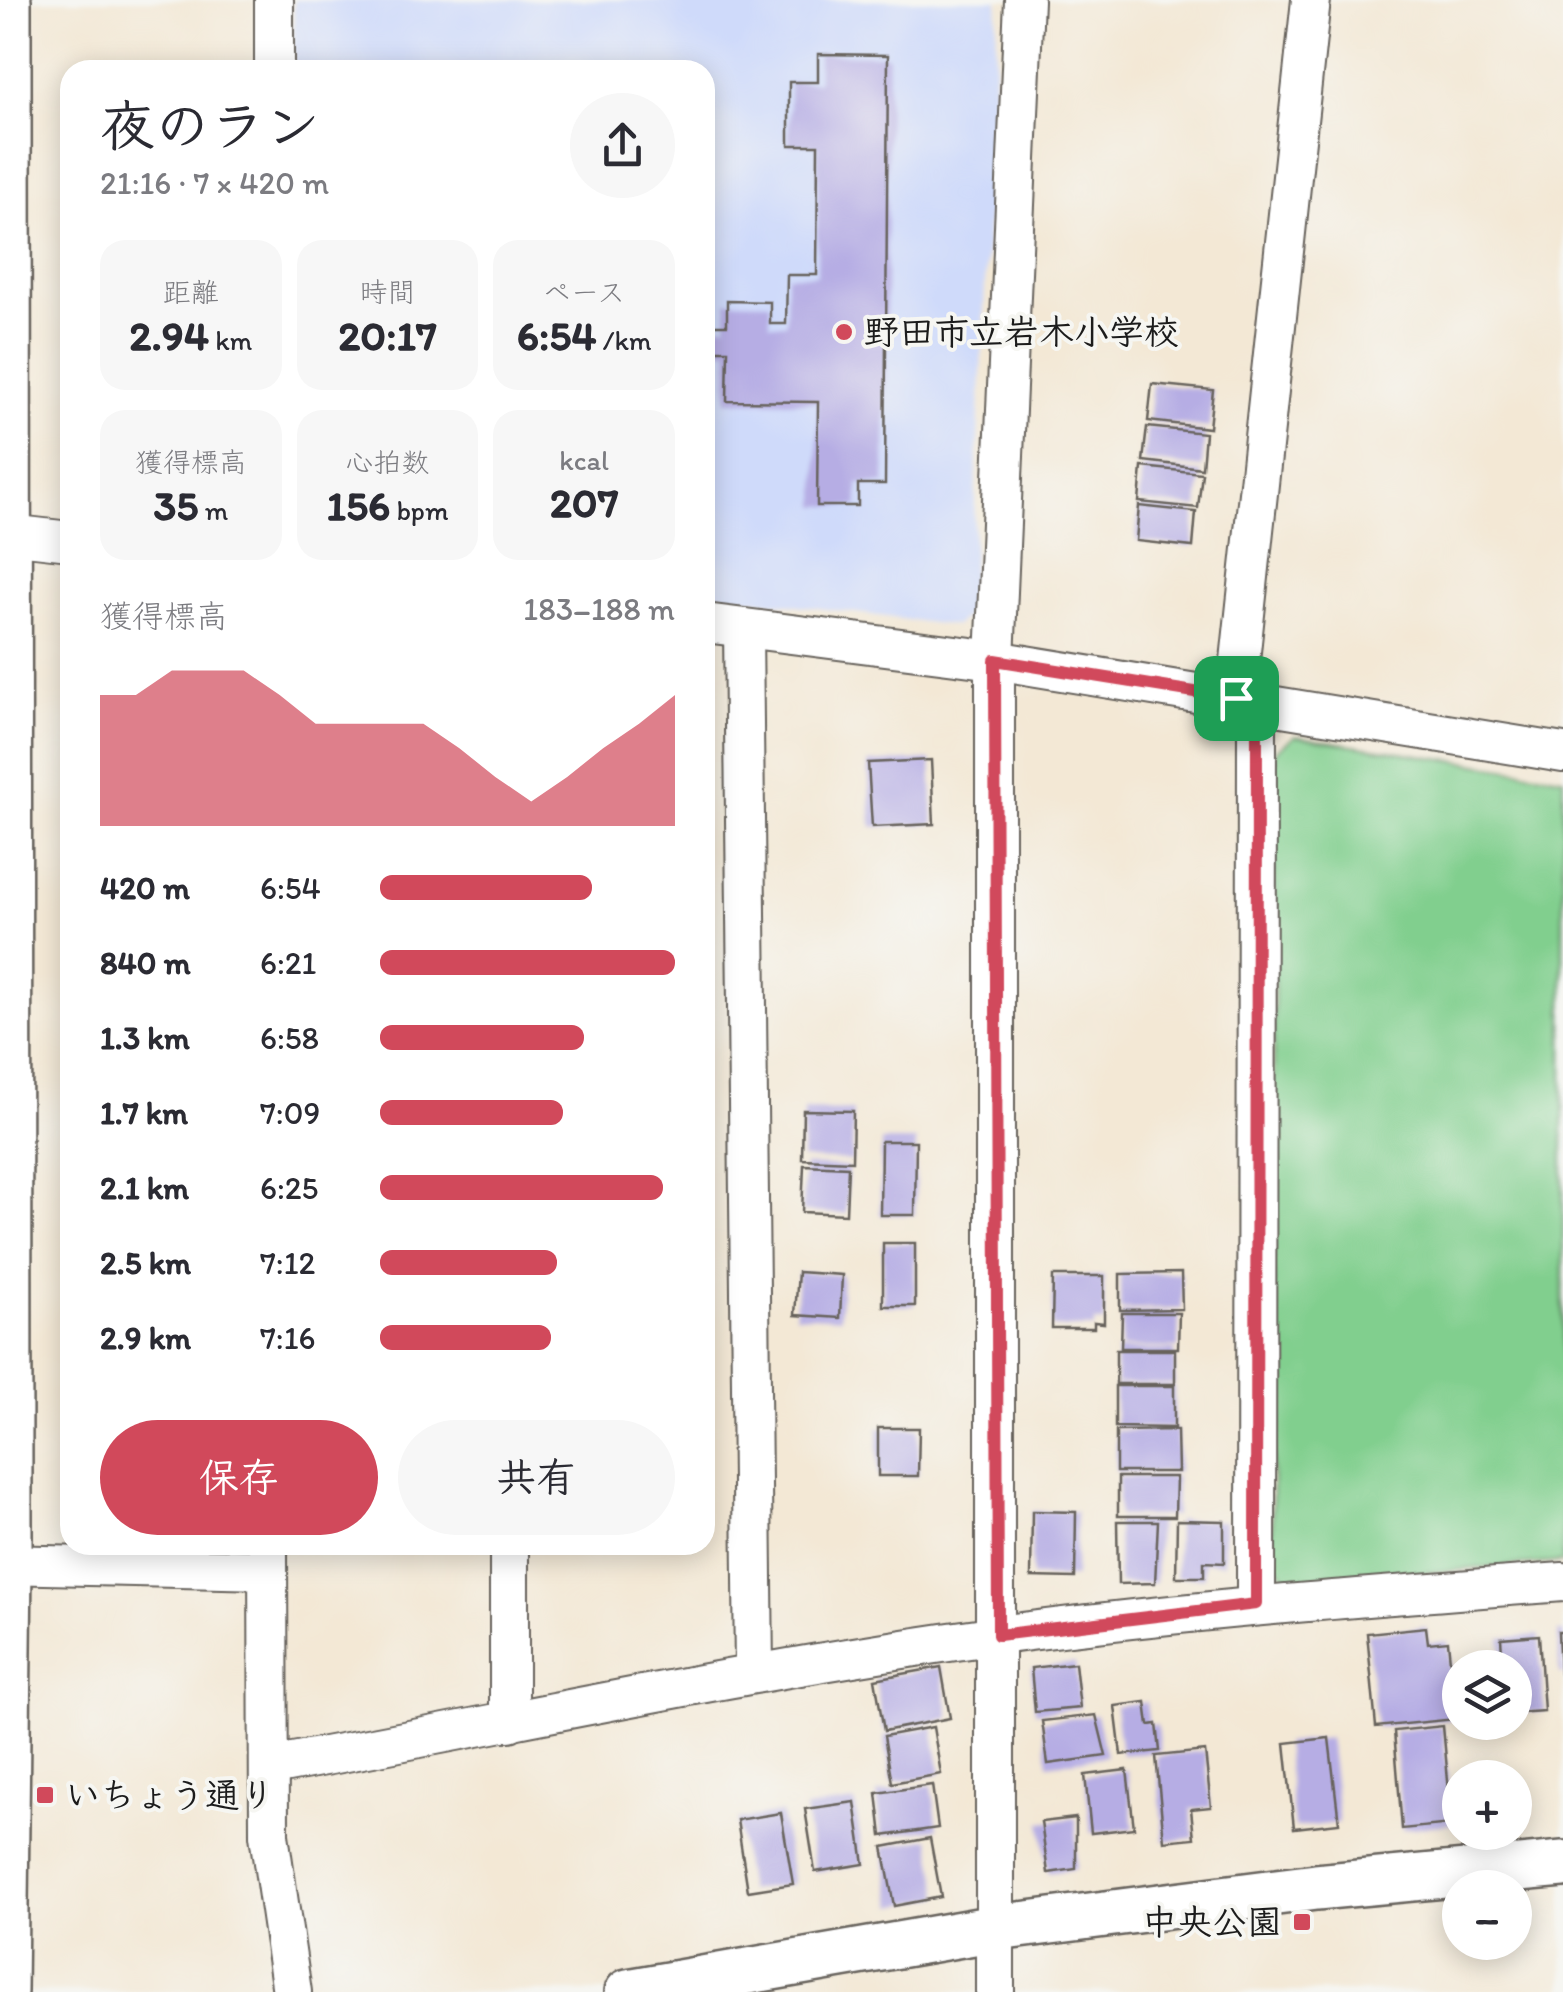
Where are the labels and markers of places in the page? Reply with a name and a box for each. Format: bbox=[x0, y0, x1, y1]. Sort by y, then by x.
place label: 野田市立岩木小学校 bbox=[864, 311, 1179, 353]
marker: 野田市立岩木小学校 bbox=[833, 321, 855, 343]
pin bbox=[1194, 656, 1279, 741]
place label: いちょう通り bbox=[65, 1774, 275, 1816]
marker: いちょう通り bbox=[34, 1784, 56, 1806]
place label: 中央公園 bbox=[1142, 1901, 1282, 1943]
marker: 中央公園 bbox=[1291, 1911, 1313, 1933]

